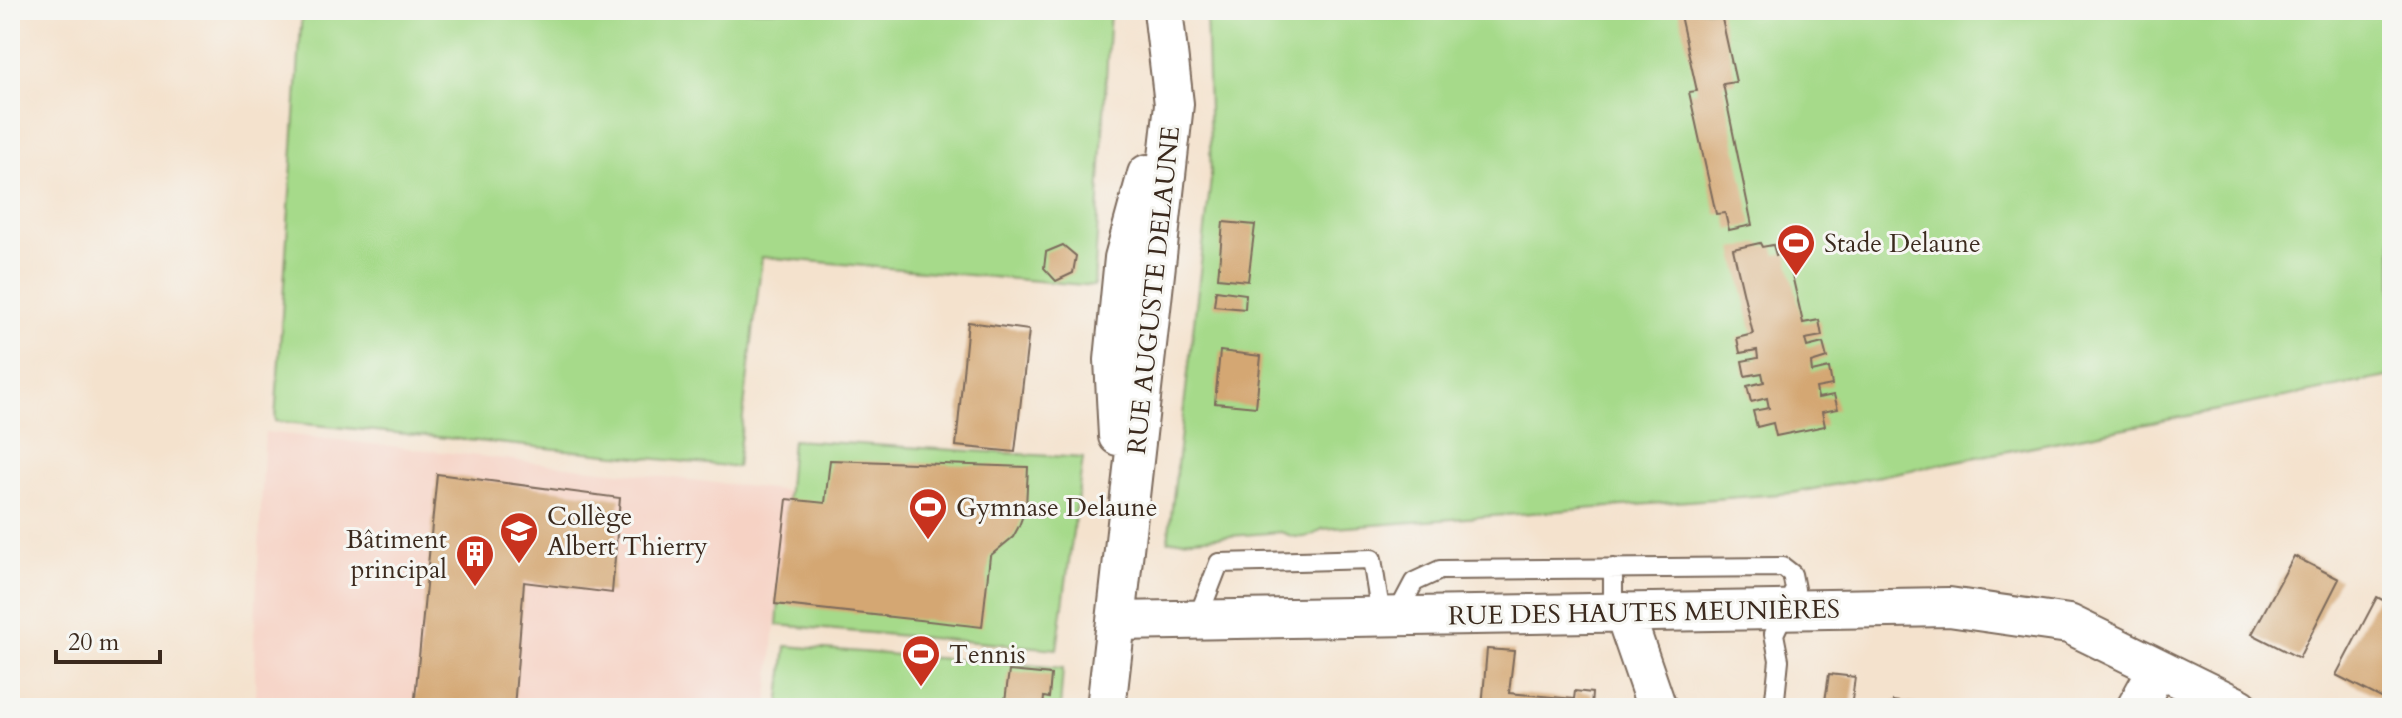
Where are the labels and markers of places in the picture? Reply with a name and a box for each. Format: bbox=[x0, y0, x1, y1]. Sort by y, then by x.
sports icon: Stade Delaune bbox=[1775, 222, 1817, 277]
place label: Stade Delaune bbox=[1824, 226, 1981, 261]
sports icon: Gymnase Delaune bbox=[907, 486, 949, 541]
place label: Gymnase Delaune bbox=[956, 490, 1157, 525]
place label: Collège Albert Thierry bbox=[547, 499, 708, 564]
school or university icon: Collège Albert Thierry bbox=[498, 510, 540, 565]
place label: Bâtiment principal bbox=[346, 522, 447, 587]
building icon: Bâtiment principal bbox=[454, 533, 496, 588]
sports icon: Tennis bbox=[900, 633, 942, 688]
place label: Tennis bbox=[949, 637, 1025, 672]

